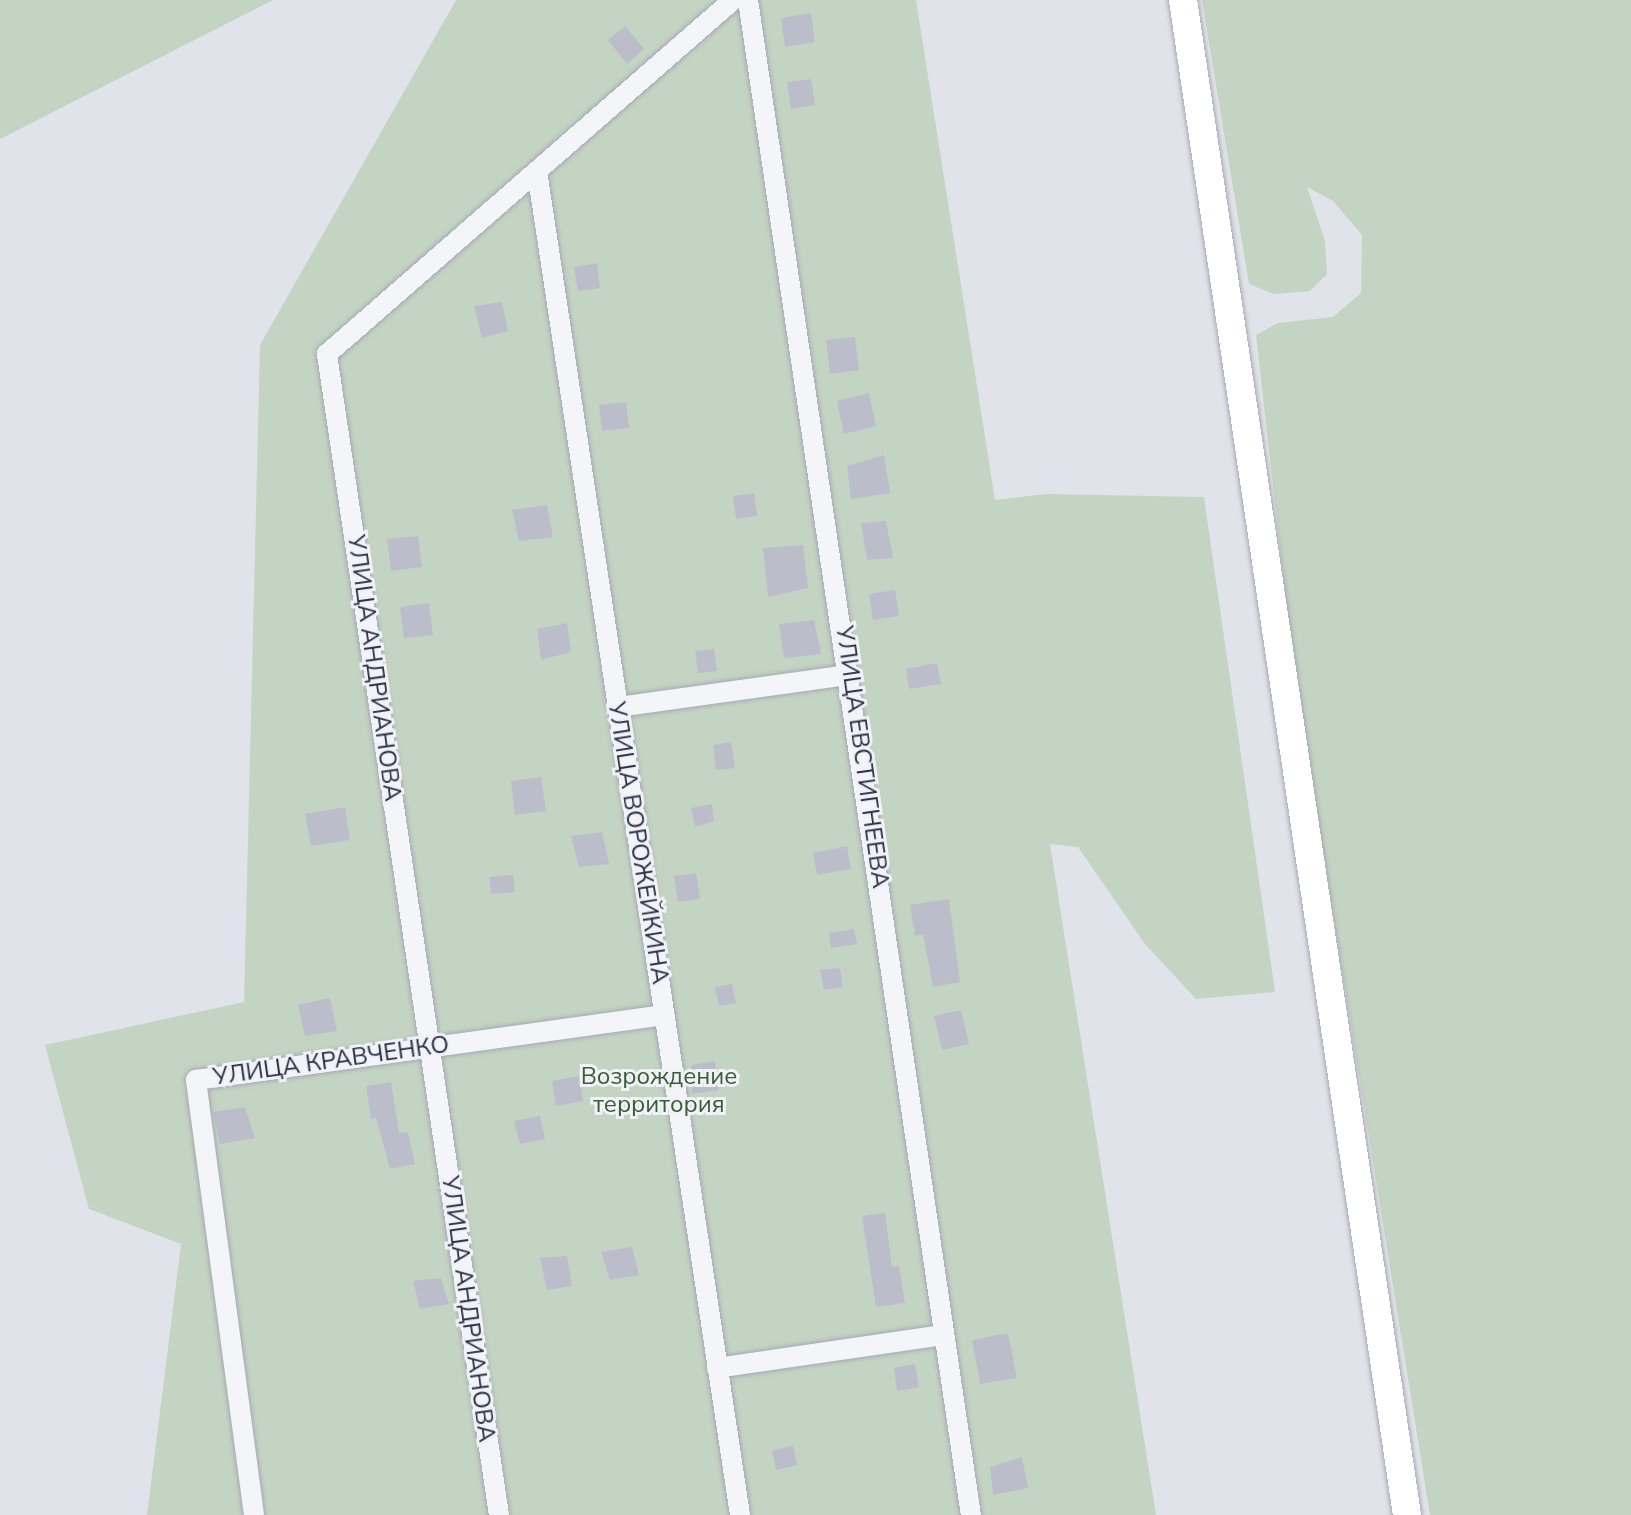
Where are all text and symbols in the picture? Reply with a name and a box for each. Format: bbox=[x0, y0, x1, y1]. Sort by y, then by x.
street label: УЛИЦА АНДРИАНОВА bbox=[341, 533, 407, 803]
street label: УЛИЦА ЕВСТИГНЕЕВА bbox=[829, 624, 895, 890]
street label: УЛИЦА ВОРОЖЕЙКИНА bbox=[601, 700, 675, 986]
street label: УЛИЦА КРАВЧЕНКО bbox=[211, 1030, 451, 1092]
park label: Возрождение территория bbox=[581, 1063, 737, 1119]
street label: УЛИЦА АНДРИАНОВА bbox=[435, 1174, 501, 1444]

